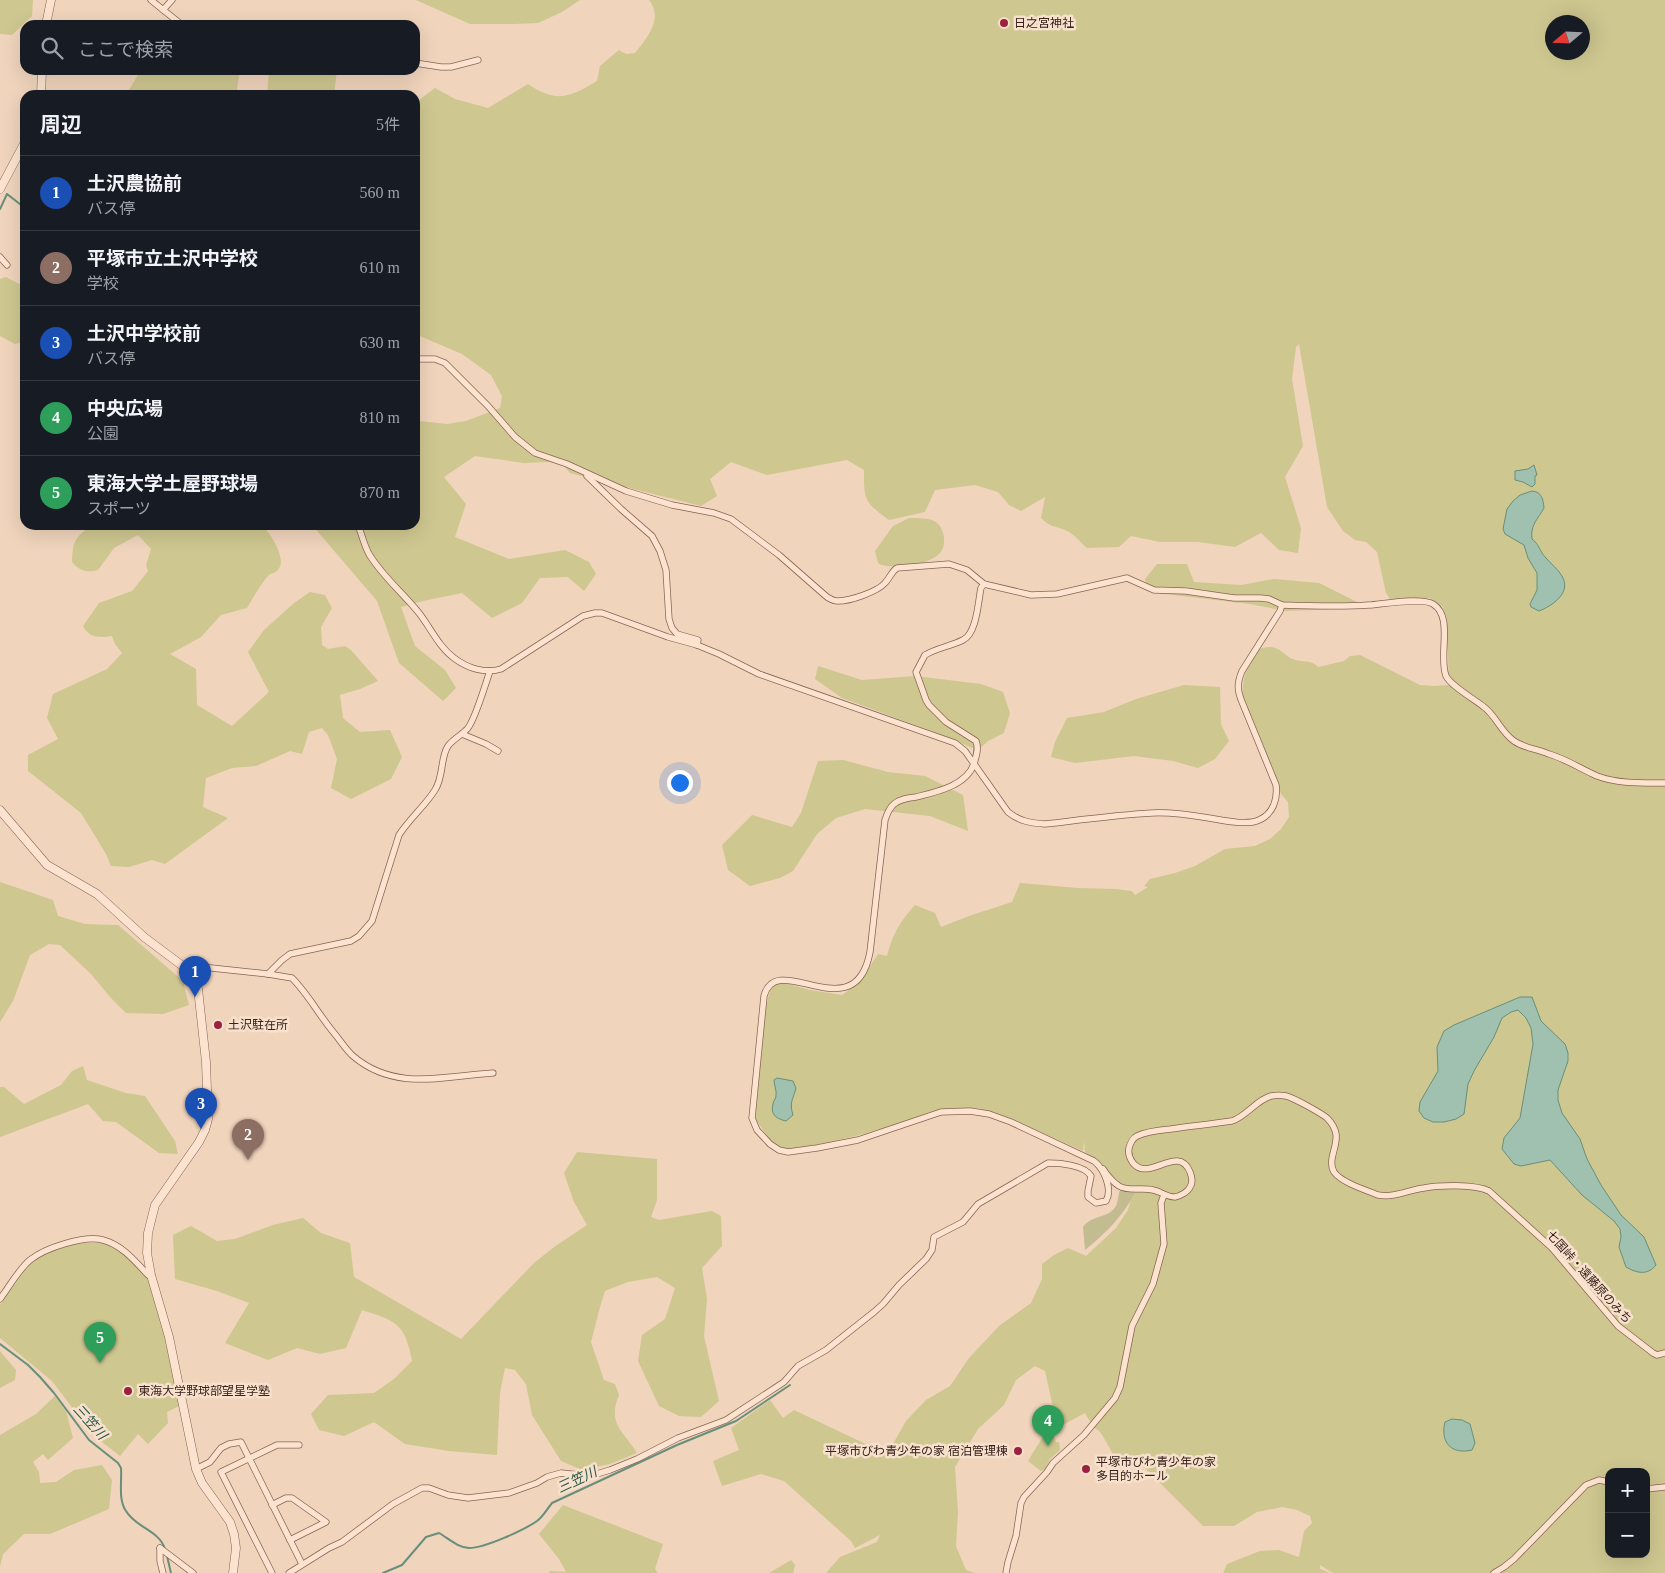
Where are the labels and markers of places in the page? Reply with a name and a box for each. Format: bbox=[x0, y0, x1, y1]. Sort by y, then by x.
place label: 日之宮神社 bbox=[1014, 16, 1074, 30]
marker: 日之宮神社 bbox=[998, 17, 1010, 29]
pin: 1 bbox=[179, 956, 211, 997]
place label: 土沢駐在所 bbox=[228, 1018, 288, 1032]
marker: 土沢駐在所 bbox=[212, 1019, 224, 1031]
pin: 3 bbox=[185, 1088, 217, 1129]
pin: 2 bbox=[232, 1119, 264, 1160]
pin: 5 bbox=[84, 1322, 116, 1363]
place label: 東海大学野球部望星学塾 bbox=[138, 1384, 270, 1398]
marker: 東海大学野球部望星学塾 bbox=[122, 1385, 134, 1397]
pin: 4 bbox=[1032, 1405, 1064, 1446]
place label: 平塚市びわ青少年の家 宿泊管理棟 bbox=[825, 1444, 1008, 1458]
marker: 平塚市びわ青少年の家 宿泊管理棟 bbox=[1012, 1445, 1024, 1457]
place label: 平塚市びわ青少年の家 多目的ホール bbox=[1096, 1455, 1216, 1483]
marker: 平塚市びわ青少年の家 多目的ホール bbox=[1080, 1463, 1092, 1475]

